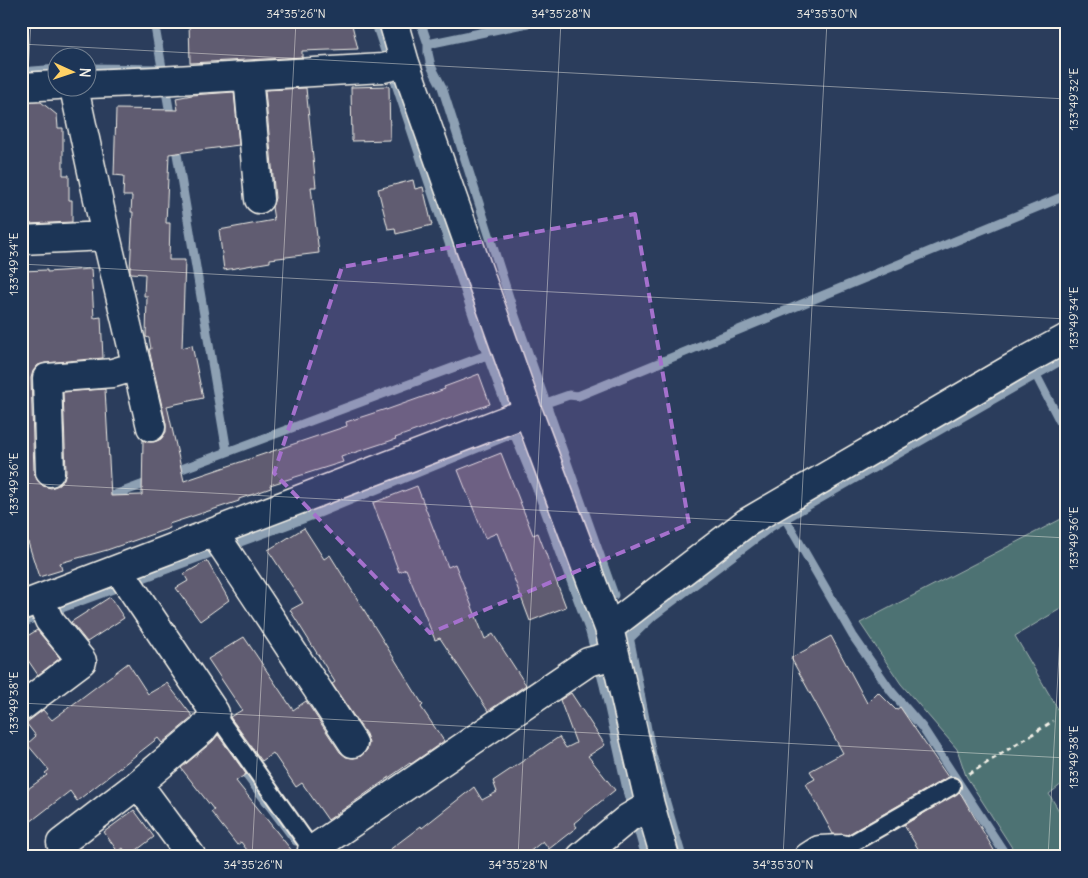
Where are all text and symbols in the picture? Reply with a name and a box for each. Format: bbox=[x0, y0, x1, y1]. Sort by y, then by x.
text: 34°35'26"N bbox=[266, 6, 326, 21]
text: 34°35'28"N bbox=[531, 6, 591, 21]
text: 34°35'30"N bbox=[797, 6, 857, 21]
north arrow bbox=[48, 48, 98, 98]
text: N bbox=[76, 67, 94, 78]
text: 133°49'32"E bbox=[1066, 68, 1081, 130]
text: 133°49'34"E bbox=[6, 232, 21, 296]
text: 133°49'34"E bbox=[1066, 286, 1081, 350]
text: 133°49'36"E bbox=[6, 452, 21, 516]
text: 133°49'36"E bbox=[1066, 506, 1081, 570]
text: 133°49'38"E bbox=[6, 671, 21, 735]
text: 133°49'38"E bbox=[1066, 725, 1081, 789]
text: 34°35'26"N bbox=[223, 857, 283, 872]
text: 34°35'28"N bbox=[488, 857, 548, 872]
text: 34°35'30"N bbox=[753, 857, 813, 872]

